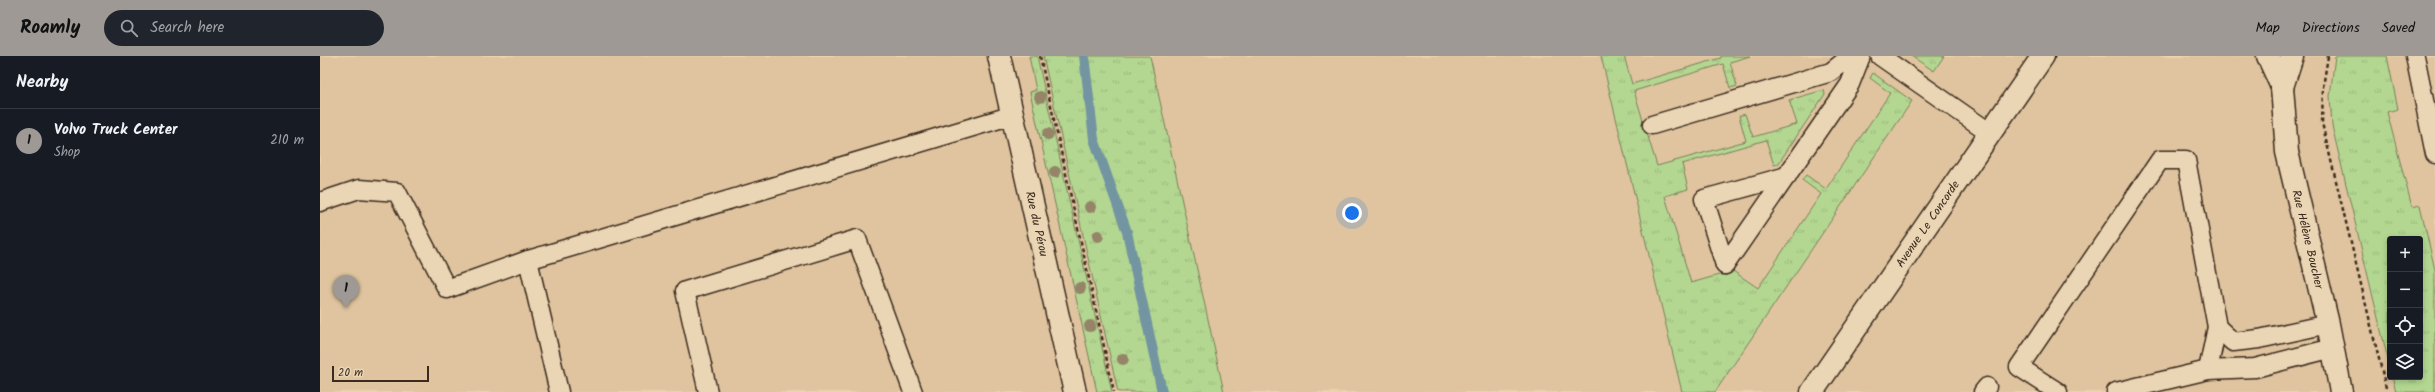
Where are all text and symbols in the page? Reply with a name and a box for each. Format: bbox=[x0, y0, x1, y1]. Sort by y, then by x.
search box bbox=[104, 10, 384, 46]
text: Roamly bbox=[20, 13, 80, 43]
text: Search here bbox=[150, 16, 224, 40]
icon: search bbox=[118, 17, 140, 39]
text: Map bbox=[2255, 17, 2280, 39]
text: Directions bbox=[2302, 17, 2360, 39]
text: Saved bbox=[2382, 17, 2415, 39]
text: Nearby bbox=[16, 69, 68, 96]
text: Volvo Truck Center bbox=[54, 118, 178, 142]
text: 1 bbox=[27, 130, 31, 151]
text: 210 m bbox=[270, 130, 304, 151]
text: Shop bbox=[54, 142, 80, 163]
street label: Avenue Le Concorde bbox=[1891, 176, 1965, 272]
street label: Rue Hélène Boucher bbox=[2286, 188, 2329, 292]
street label: Rue du Pérou bbox=[1020, 189, 1053, 259]
your location bbox=[1342, 203, 1362, 223]
map controls bbox=[2387, 236, 2423, 380]
button: + bbox=[2387, 236, 2423, 272]
button: − bbox=[2387, 272, 2423, 308]
pin: 1 bbox=[333, 275, 359, 308]
button: locate bbox=[2387, 308, 2423, 344]
button: layers bbox=[2387, 344, 2423, 380]
scale bar bbox=[332, 364, 429, 383]
text: 20 m bbox=[338, 364, 363, 382]

